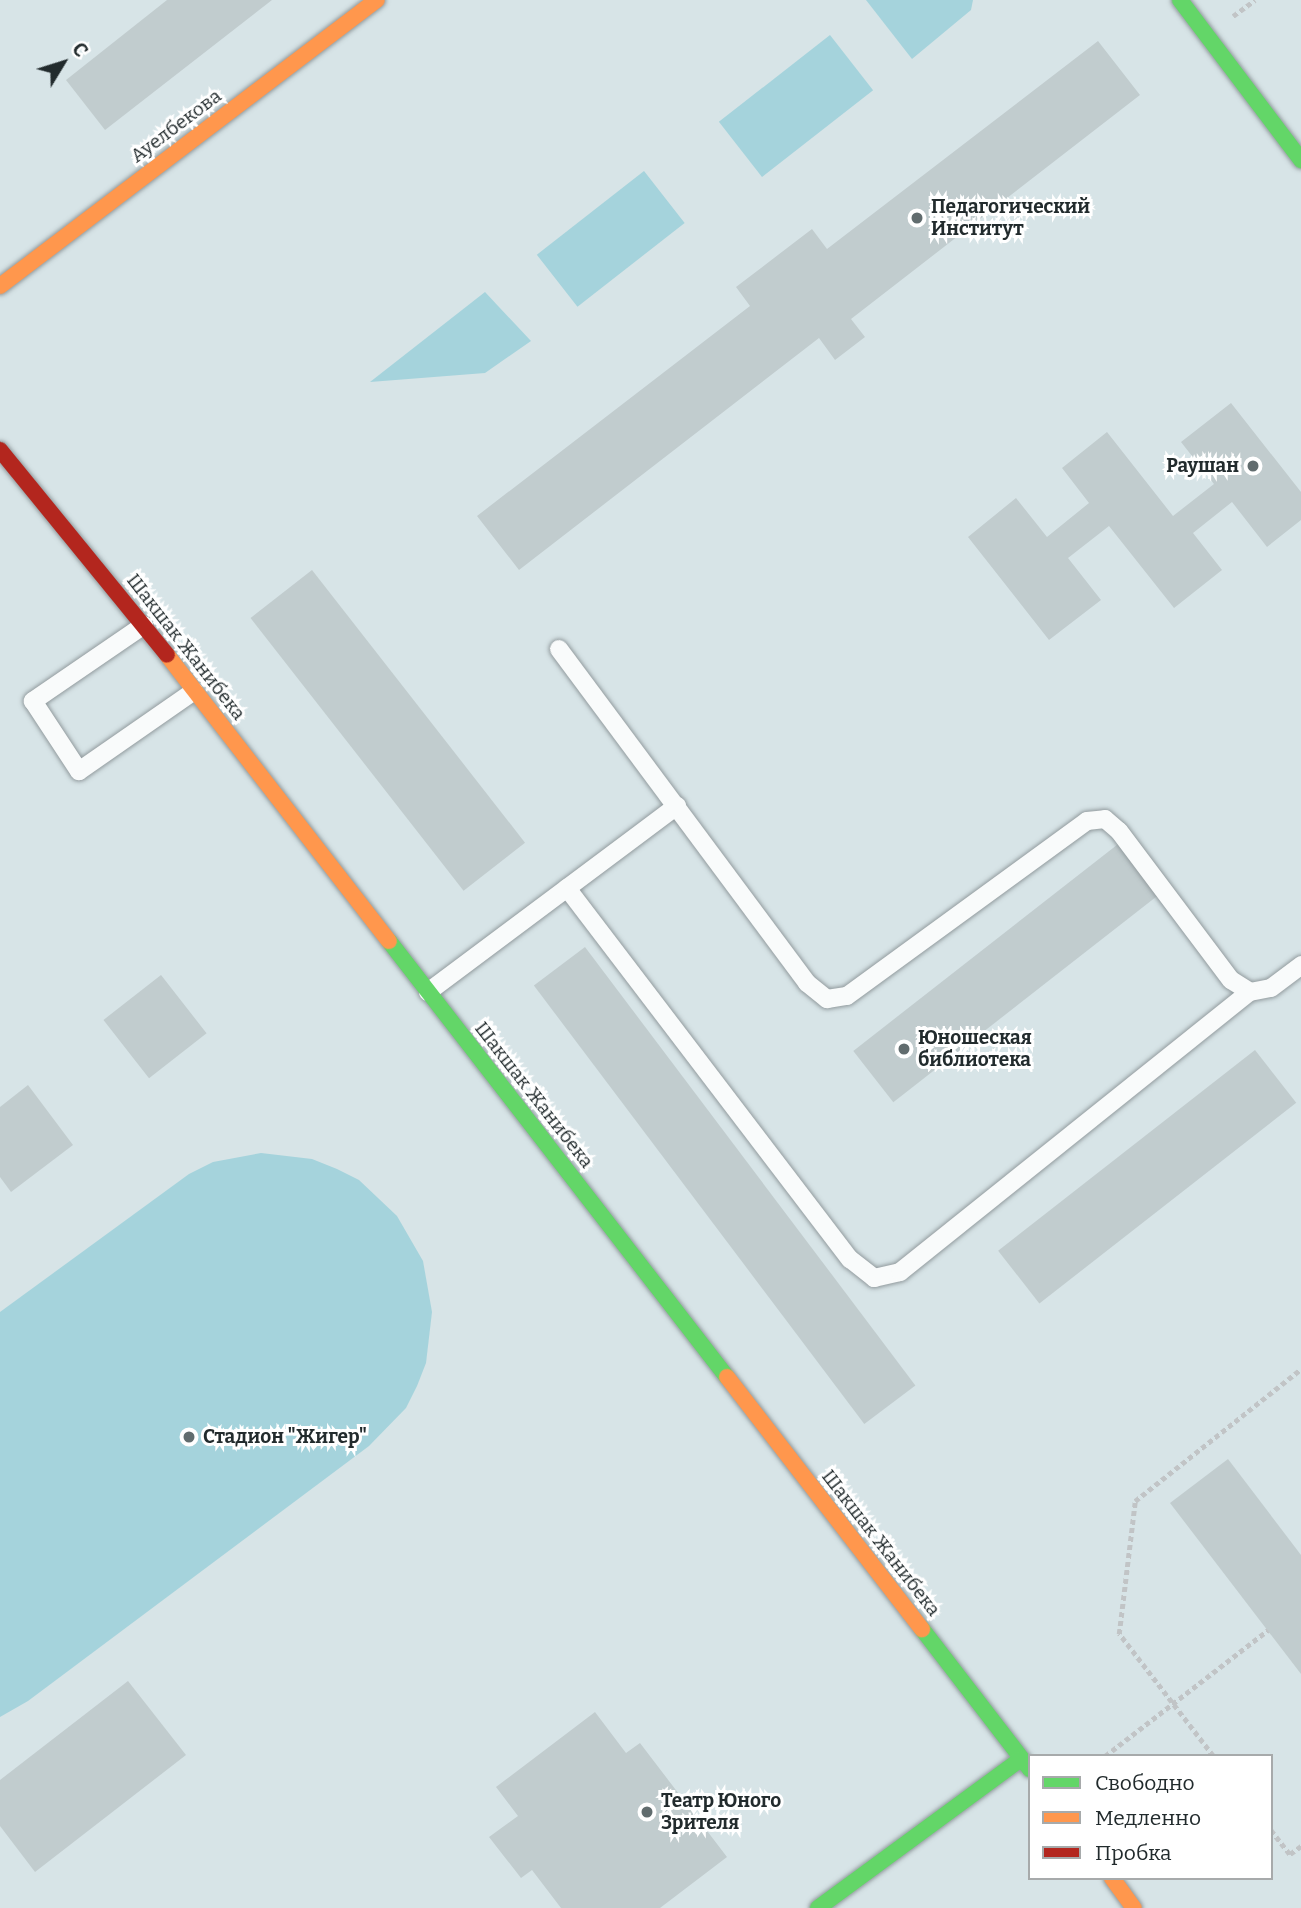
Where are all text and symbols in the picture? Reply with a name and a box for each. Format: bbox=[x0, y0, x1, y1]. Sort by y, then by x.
north arrow bbox=[28, 28, 98, 98]
text: С bbox=[67, 38, 93, 62]
street label: Ауелбекова bbox=[126, 85, 226, 167]
place label: Педагогический Институт bbox=[931, 196, 1090, 240]
marker: Педагогический Институт bbox=[909, 210, 925, 226]
place label: Раушан bbox=[1166, 455, 1239, 477]
marker: Раушан bbox=[1245, 458, 1261, 474]
street label: Шакшак Жанибека bbox=[122, 569, 250, 725]
street label: Шакшак Жанибека bbox=[470, 1017, 598, 1173]
place label: Юношеская библиотека bbox=[918, 1027, 1032, 1071]
marker: Юношеская библиотека bbox=[896, 1041, 912, 1057]
place label: Стадион "Жигер" bbox=[203, 1426, 367, 1448]
marker: Стадион "Жигер" bbox=[181, 1429, 197, 1445]
street label: Шакшак Жанибека bbox=[817, 1465, 945, 1621]
legend bbox=[1028, 1754, 1273, 1880]
text: Свободно bbox=[1095, 1770, 1195, 1796]
place label: Театр Юного Зрителя bbox=[661, 1790, 781, 1834]
marker: Театр Юного Зрителя bbox=[639, 1804, 655, 1820]
text: Медленно bbox=[1095, 1805, 1201, 1831]
text: Пробка bbox=[1095, 1840, 1172, 1866]

